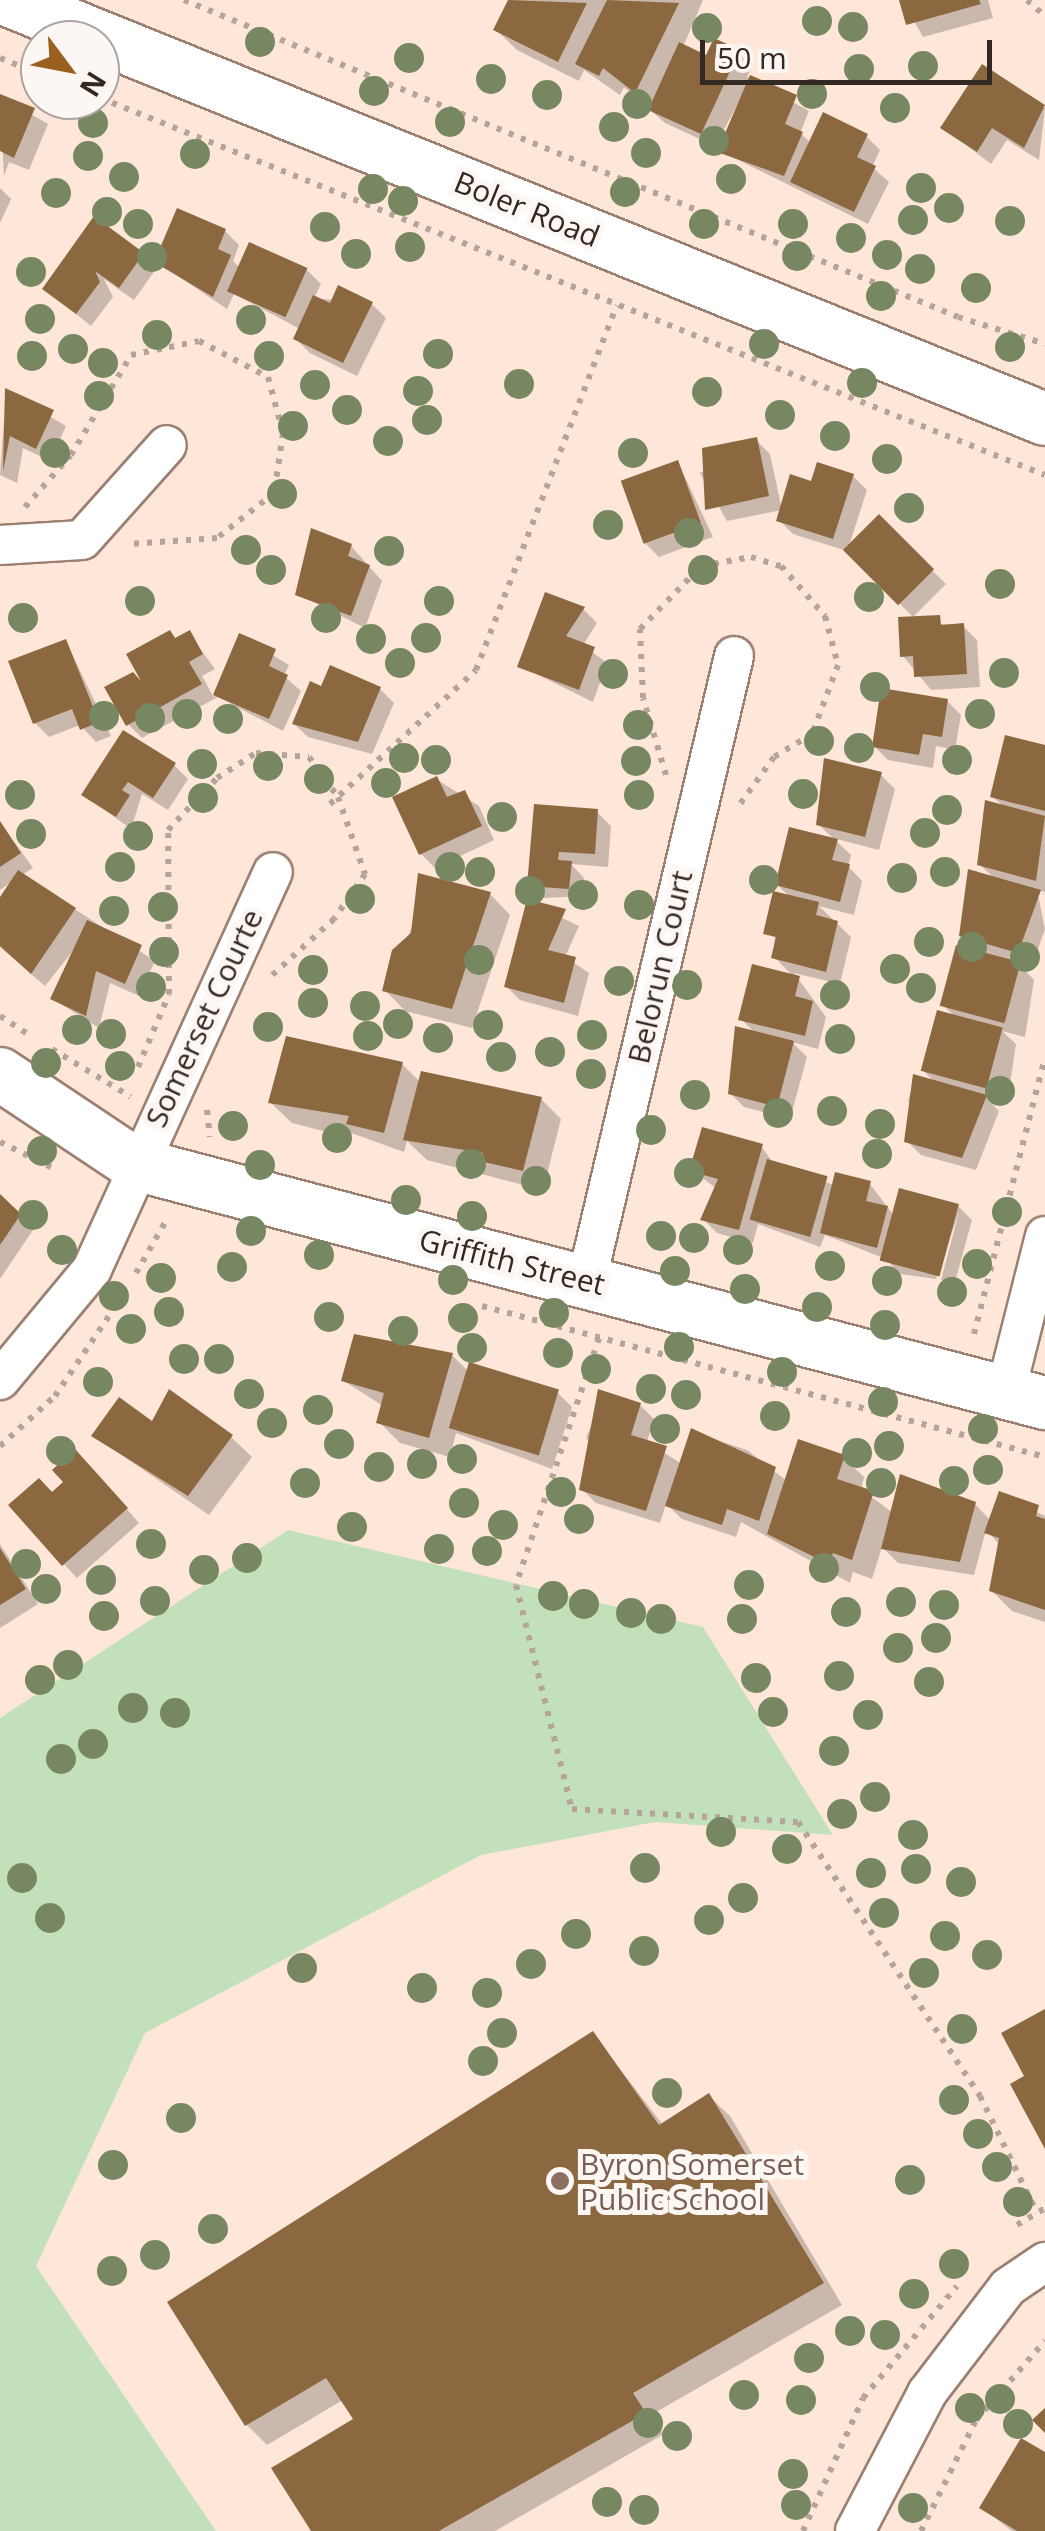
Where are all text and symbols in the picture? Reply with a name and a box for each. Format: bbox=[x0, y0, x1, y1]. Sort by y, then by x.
north arrow bbox=[20, 20, 120, 120]
scale bar bbox=[705, 20, 998, 82]
text: 50 m bbox=[717, 37, 787, 78]
text: N bbox=[72, 65, 116, 105]
street label: Boler Road bbox=[449, 164, 605, 254]
street label: Belorun Court bbox=[620, 867, 700, 1067]
street label: Somerset Courte bbox=[138, 903, 270, 1133]
street label: Griffith Street bbox=[415, 1222, 609, 1302]
place label: Byron Somerset Public School bbox=[580, 2146, 804, 2216]
marker: Byron Somerset Public School bbox=[549, 2170, 571, 2192]

